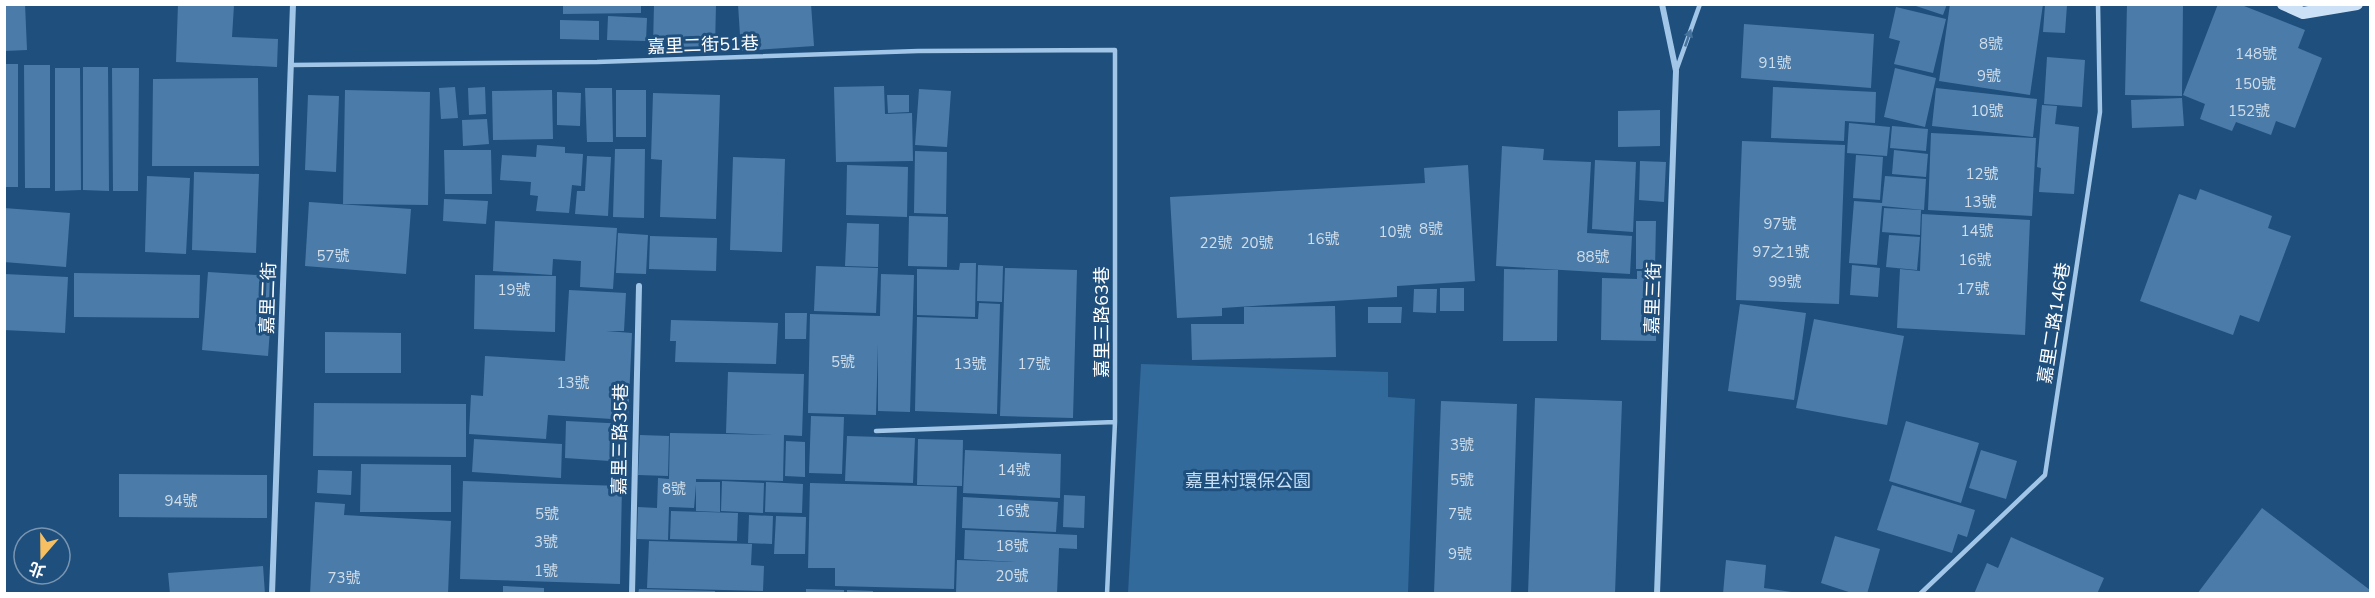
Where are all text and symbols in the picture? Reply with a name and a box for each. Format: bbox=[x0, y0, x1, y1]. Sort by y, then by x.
one-way arrow bbox=[1683, 29, 1693, 47]
street label: 嘉里二街51巷 bbox=[647, 31, 759, 59]
house number: 8號 bbox=[1979, 34, 2003, 54]
house number: 148號 bbox=[2235, 44, 2277, 64]
house number: 91號 bbox=[1758, 53, 1792, 73]
house number: 9號 bbox=[1977, 66, 2001, 86]
house number: 150號 bbox=[2234, 74, 2276, 94]
house number: 10號 bbox=[1970, 101, 2004, 121]
house number: 152號 bbox=[2228, 101, 2270, 121]
house number: 12號 bbox=[1965, 164, 1999, 184]
house number: 13號 bbox=[1963, 192, 1997, 212]
house number: 97號 bbox=[1763, 214, 1797, 234]
house number: 8號 bbox=[1419, 219, 1443, 239]
house number: 14號 bbox=[1960, 221, 1994, 241]
house number: 10號 bbox=[1378, 222, 1412, 242]
house number: 16號 bbox=[1306, 229, 1340, 249]
house number: 22號 bbox=[1199, 233, 1233, 253]
house number: 20號 bbox=[1240, 233, 1274, 253]
house number: 97之1號 bbox=[1752, 242, 1810, 262]
house number: 57號 bbox=[316, 246, 350, 266]
house number: 88號 bbox=[1576, 247, 1610, 267]
house number: 16號 bbox=[1958, 250, 1992, 270]
street label: 嘉里二路146巷 bbox=[2033, 261, 2075, 385]
street label: 嘉里二街 bbox=[255, 262, 281, 334]
street label: 嘉里三街 bbox=[1640, 262, 1666, 334]
street label: 嘉里三路63巷 bbox=[1090, 266, 1114, 378]
house number: 99號 bbox=[1768, 272, 1802, 292]
house number: 17號 bbox=[1956, 279, 1990, 299]
house number: 19號 bbox=[497, 280, 531, 300]
house number: 5號 bbox=[831, 352, 855, 372]
house number: 13號 bbox=[953, 354, 987, 374]
house number: 17號 bbox=[1017, 354, 1051, 374]
house number: 13號 bbox=[556, 373, 590, 393]
street label: 嘉里三路35巷 bbox=[607, 383, 633, 495]
house number: 3號 bbox=[1450, 435, 1474, 455]
house number: 14號 bbox=[997, 460, 1031, 480]
park label: 嘉里村環保公園 bbox=[1185, 469, 1311, 493]
house number: 5號 bbox=[1450, 470, 1474, 490]
house number: 8號 bbox=[662, 479, 686, 499]
house number: 94號 bbox=[164, 491, 198, 511]
house number: 16號 bbox=[996, 501, 1030, 521]
house number: 5號 bbox=[535, 504, 559, 524]
house number: 7號 bbox=[1448, 504, 1472, 524]
north arrow bbox=[12, 526, 72, 586]
house number: 3號 bbox=[534, 532, 558, 552]
house number: 18號 bbox=[995, 536, 1029, 556]
house number: 9號 bbox=[1448, 544, 1472, 564]
text: 北 bbox=[26, 556, 48, 582]
house number: 1號 bbox=[534, 561, 558, 581]
house number: 20號 bbox=[995, 566, 1029, 586]
house number: 73號 bbox=[327, 568, 361, 588]

